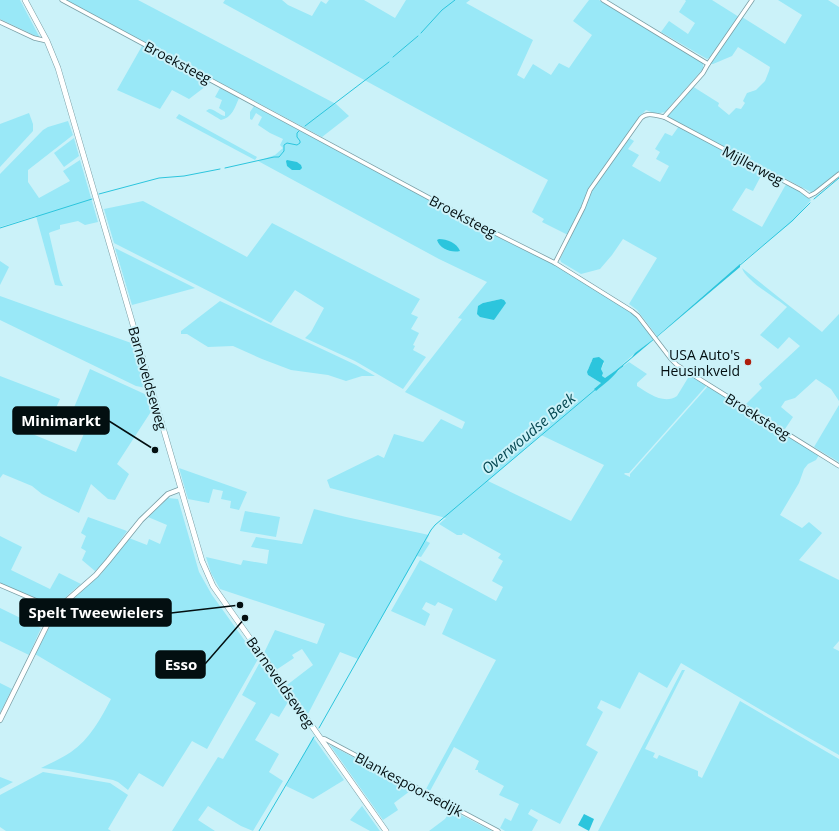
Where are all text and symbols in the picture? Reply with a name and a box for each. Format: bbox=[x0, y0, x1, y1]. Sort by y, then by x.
street label: Broeksteeg bbox=[141, 36, 215, 88]
street label: Mijllerweg bbox=[719, 141, 787, 189]
street label: Broeksteeg bbox=[426, 190, 500, 242]
street label: Barneveldseweg bbox=[124, 324, 172, 432]
place label: USA Auto's Heusinkveld bbox=[660, 345, 740, 380]
marker: USA Auto's Heusinkveld bbox=[743, 357, 753, 367]
water label: Overwoudse Beek bbox=[477, 387, 580, 478]
street label: Broeksteeg bbox=[722, 388, 794, 444]
callout: Minimarkt bbox=[13, 407, 109, 434]
text: Minimarkt bbox=[21, 410, 101, 430]
callout: Spelt Tweewielers bbox=[20, 599, 171, 626]
text: Spelt Tweewielers bbox=[29, 602, 163, 622]
street label: Barneveldseweg bbox=[243, 633, 320, 732]
callout: Esso bbox=[156, 651, 205, 678]
text: Esso bbox=[165, 654, 197, 674]
street label: Blankespoorsedijk bbox=[352, 748, 467, 821]

